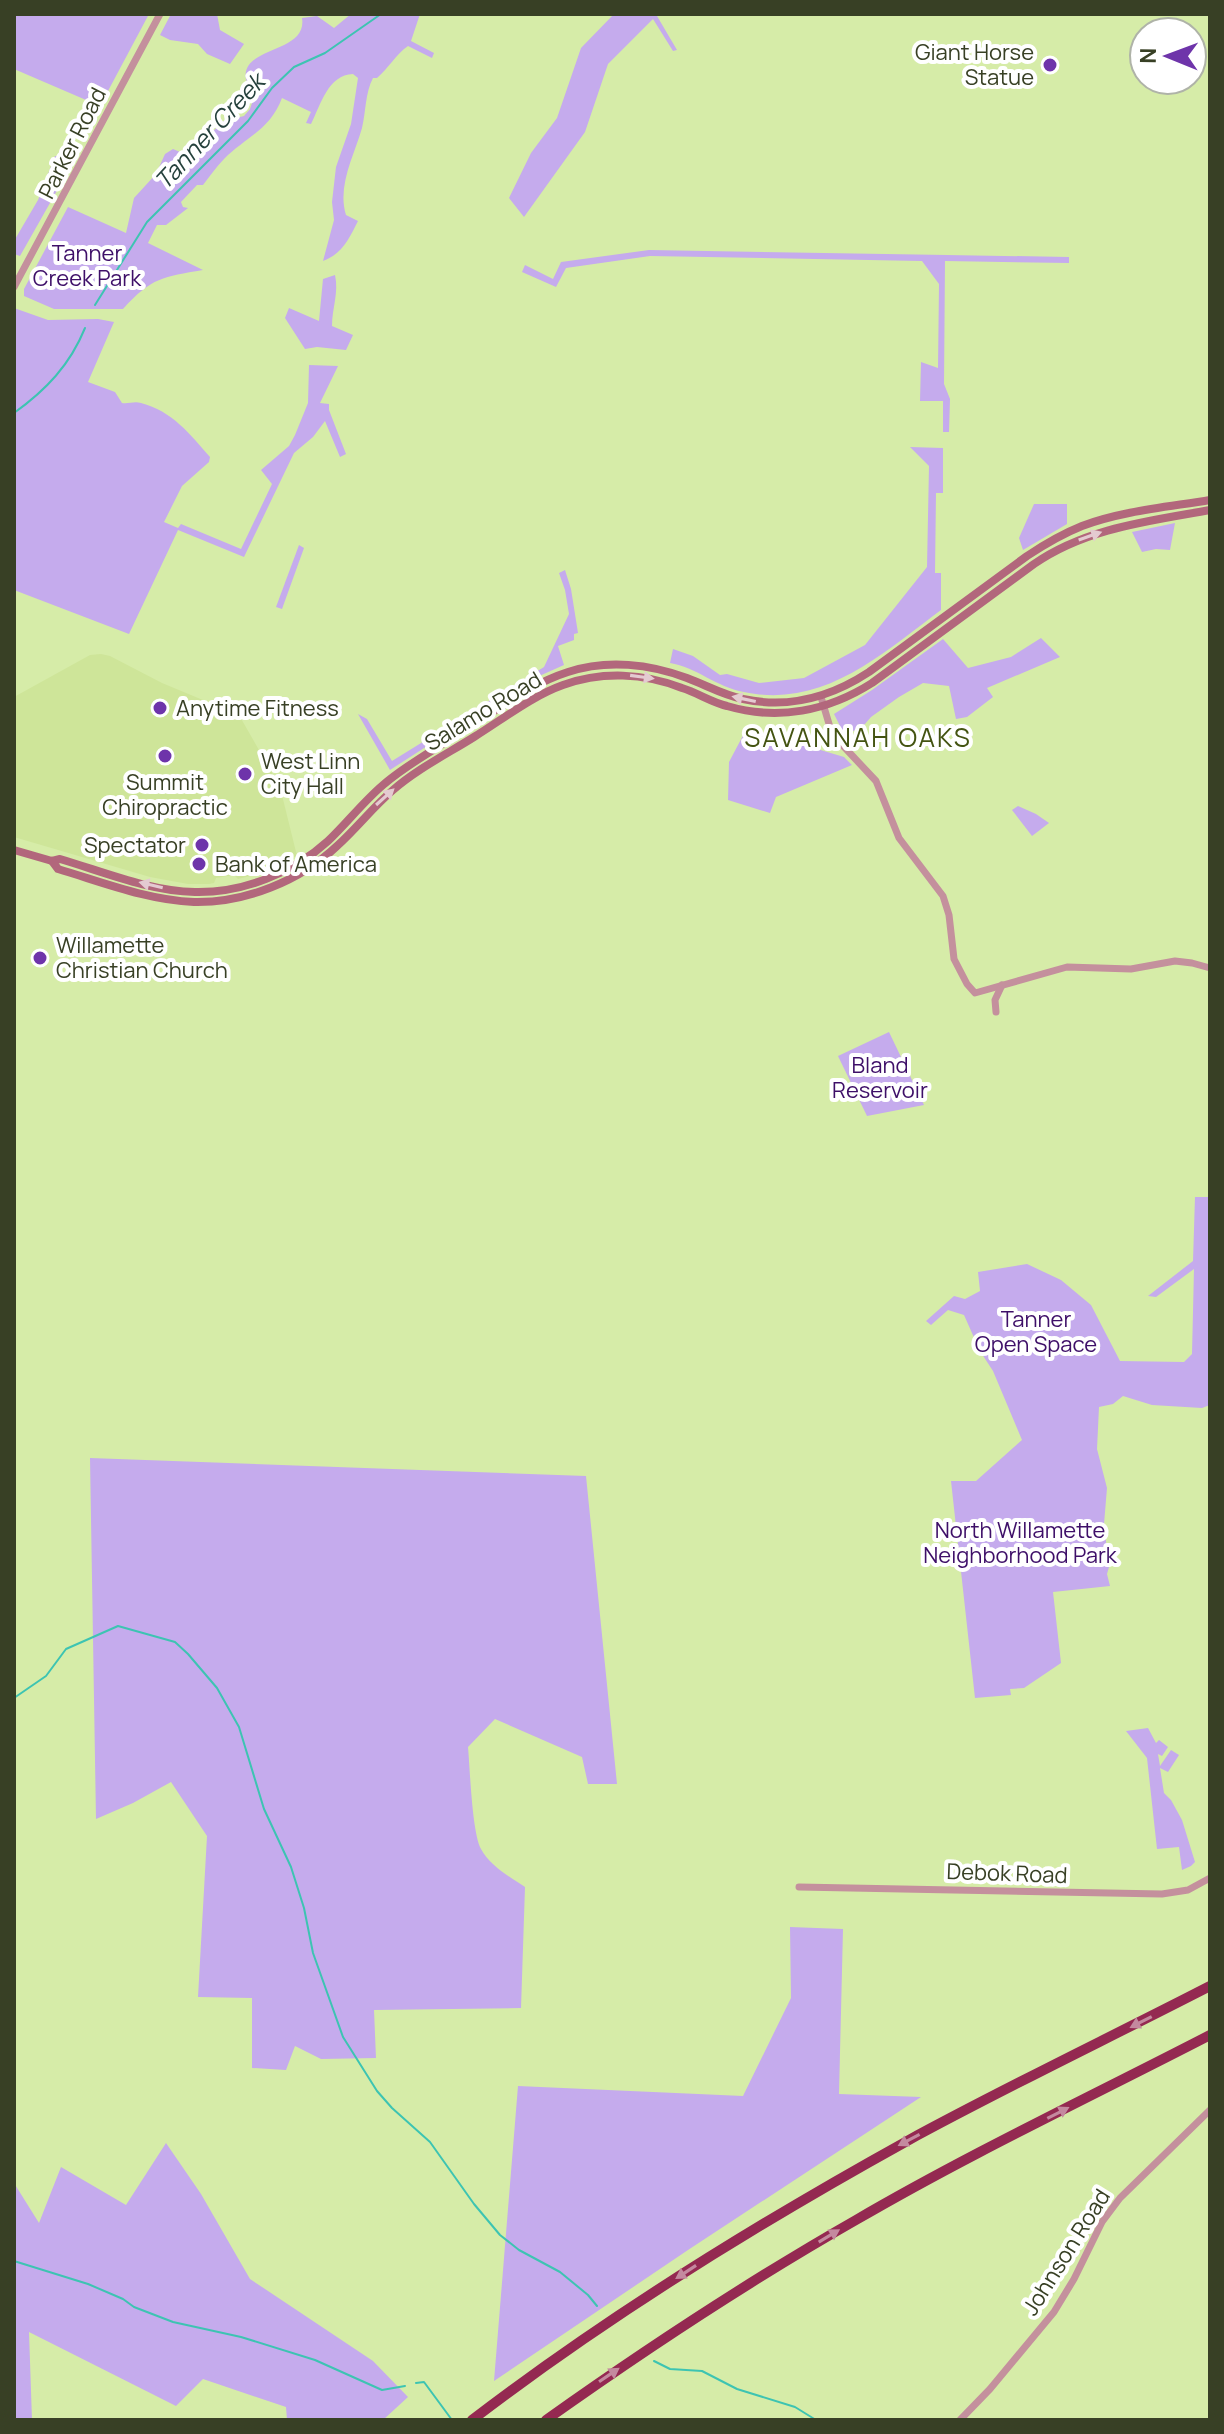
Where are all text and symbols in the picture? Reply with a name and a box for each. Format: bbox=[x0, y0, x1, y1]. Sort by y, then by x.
north arrow bbox=[1128, 16, 1208, 96]
place label: Giant Horse Statue bbox=[915, 37, 1034, 92]
text: N bbox=[1133, 47, 1163, 64]
marker: Giant Horse Statue bbox=[1041, 56, 1059, 74]
water label: Tanner Creek bbox=[147, 64, 273, 196]
street label: Parker Road bbox=[31, 82, 113, 204]
park label: Tanner Creek Park bbox=[33, 238, 142, 293]
one-way arrow bbox=[1078, 529, 1102, 541]
street label: Salamo Road bbox=[419, 664, 547, 758]
one-way arrow bbox=[630, 671, 655, 684]
one-way arrow bbox=[731, 692, 756, 705]
place label: Anytime Fitness bbox=[176, 693, 339, 723]
marker: Anytime Fitness bbox=[151, 699, 169, 717]
district label: SAVANNAH OAKS bbox=[744, 719, 972, 755]
place label: West Linn City Hall bbox=[261, 746, 360, 801]
marker: Summit Chiropractic bbox=[156, 747, 174, 765]
marker: West Linn City Hall bbox=[236, 765, 254, 783]
place label: Summit Chiropractic bbox=[102, 767, 228, 822]
one-way arrow bbox=[376, 788, 395, 806]
place label: Spectator bbox=[84, 830, 186, 860]
marker: Spectator bbox=[193, 836, 211, 854]
place label: Bank of America bbox=[215, 849, 377, 879]
marker: Bank of America bbox=[190, 855, 208, 873]
one-way arrow bbox=[139, 878, 164, 891]
place label: Willamette Christian Church bbox=[56, 930, 228, 985]
marker: Willamette Christian Church bbox=[31, 949, 49, 967]
park label: Bland Reservoir bbox=[832, 1050, 928, 1105]
park label: Tanner Open Space bbox=[975, 1304, 1097, 1359]
park label: North Willamette Neighborhood Park bbox=[923, 1515, 1118, 1570]
street label: Debok Road bbox=[946, 1856, 1068, 1890]
one-way arrow bbox=[1129, 2015, 1152, 2028]
one-way arrow bbox=[1046, 2106, 1069, 2119]
one-way arrow bbox=[898, 2134, 921, 2147]
street label: Johnson Road bbox=[1015, 2183, 1117, 2321]
one-way arrow bbox=[818, 2229, 840, 2243]
one-way arrow bbox=[675, 2265, 696, 2280]
one-way arrow bbox=[599, 2368, 620, 2383]

